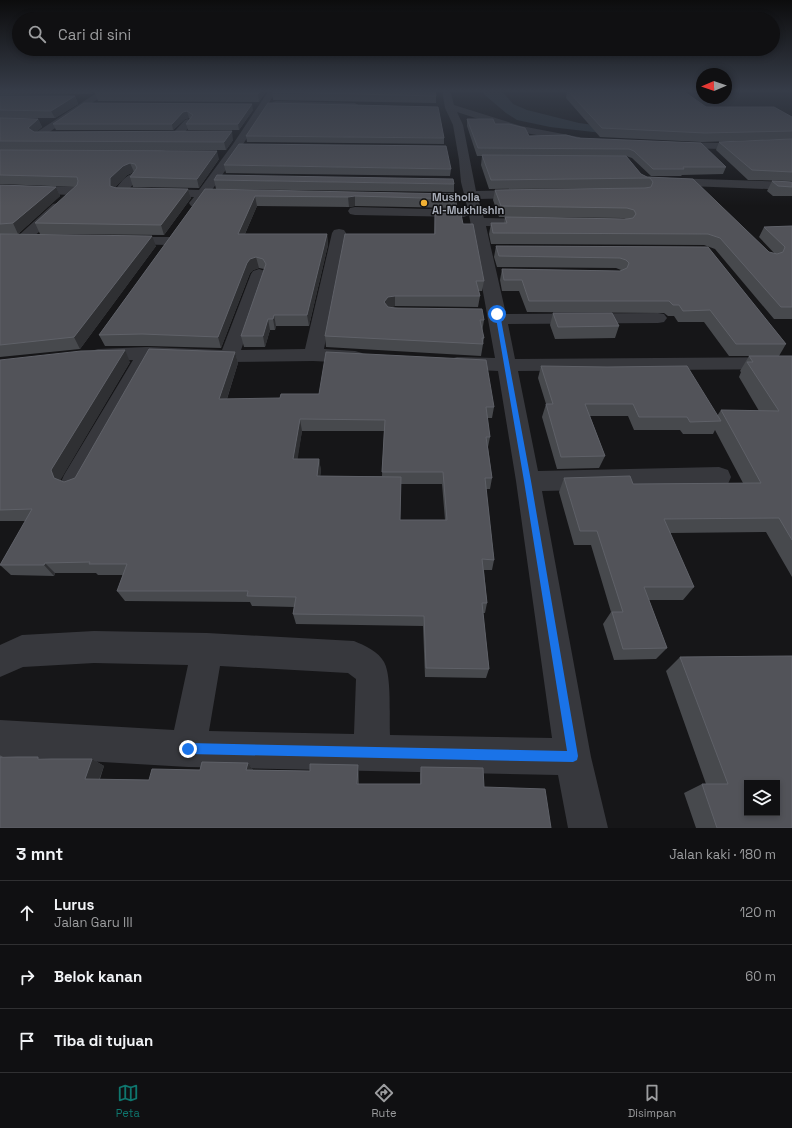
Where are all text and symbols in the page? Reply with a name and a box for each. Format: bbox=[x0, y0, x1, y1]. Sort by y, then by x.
search box bbox=[12, 12, 780, 56]
icon: search bbox=[26, 23, 48, 45]
text: Cari di sini bbox=[58, 25, 131, 44]
north arrow bbox=[696, 68, 732, 104]
place label: Musholla Al-Mukhlishin bbox=[432, 190, 504, 217]
marker: Musholla Al-Mukhlishin bbox=[419, 198, 429, 208]
route start bbox=[488, 305, 506, 323]
route end bbox=[179, 740, 197, 758]
map controls bbox=[744, 780, 780, 816]
button: layers bbox=[744, 780, 780, 816]
text: 3 mnt bbox=[16, 843, 63, 865]
text: Jalan kaki · 180 m bbox=[669, 846, 776, 863]
text: Lurus bbox=[54, 895, 94, 914]
icon: ahead bbox=[16, 902, 38, 924]
text: 120 m bbox=[740, 904, 776, 921]
text: Jalan Garu III bbox=[54, 914, 133, 931]
icon: right bbox=[16, 966, 38, 988]
text: Belok kanan bbox=[54, 967, 142, 986]
text: 60 m bbox=[745, 968, 776, 985]
icon: arrive bbox=[16, 1030, 38, 1052]
text: Tiba di tujuan bbox=[54, 1031, 153, 1050]
tab: Peta bbox=[116, 1082, 140, 1120]
tab: Rute bbox=[371, 1082, 397, 1120]
tab: Disimpan bbox=[628, 1082, 676, 1120]

